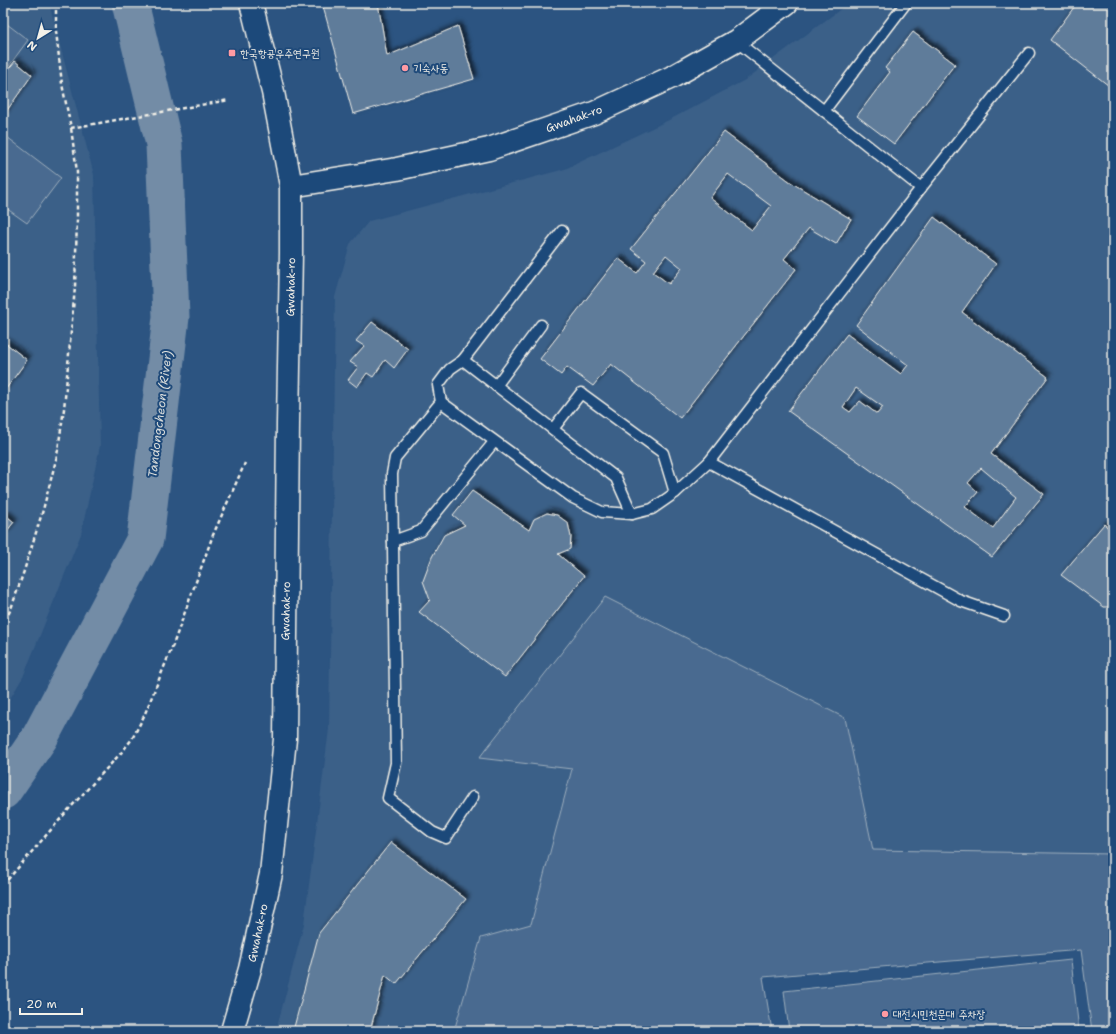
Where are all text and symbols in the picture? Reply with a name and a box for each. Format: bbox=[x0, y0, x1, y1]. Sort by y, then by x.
north arrow bbox=[18, 18, 58, 58]
text: N bbox=[24, 37, 40, 54]
place label: 한국항공우주연구원 bbox=[240, 46, 320, 61]
marker: 한국항공우주연구원 bbox=[227, 48, 237, 58]
place label: 기숙사동 bbox=[413, 61, 449, 76]
marker: 기숙사동 bbox=[400, 63, 410, 73]
street label: Gwahak-ro bbox=[544, 102, 605, 136]
street label: Gwahak-ro bbox=[283, 257, 299, 317]
water label: Tandongcheon (River) bbox=[144, 350, 176, 478]
street label: Gwahak-ro bbox=[278, 581, 294, 641]
street label: Gwahak-ro bbox=[245, 902, 272, 963]
scale bar bbox=[20, 990, 82, 1016]
text: 20 m bbox=[26, 996, 57, 1012]
place label: 대전시민천문대 주차장 bbox=[893, 1007, 985, 1022]
marker: 대전시민천문대 주차장 bbox=[880, 1009, 890, 1019]

